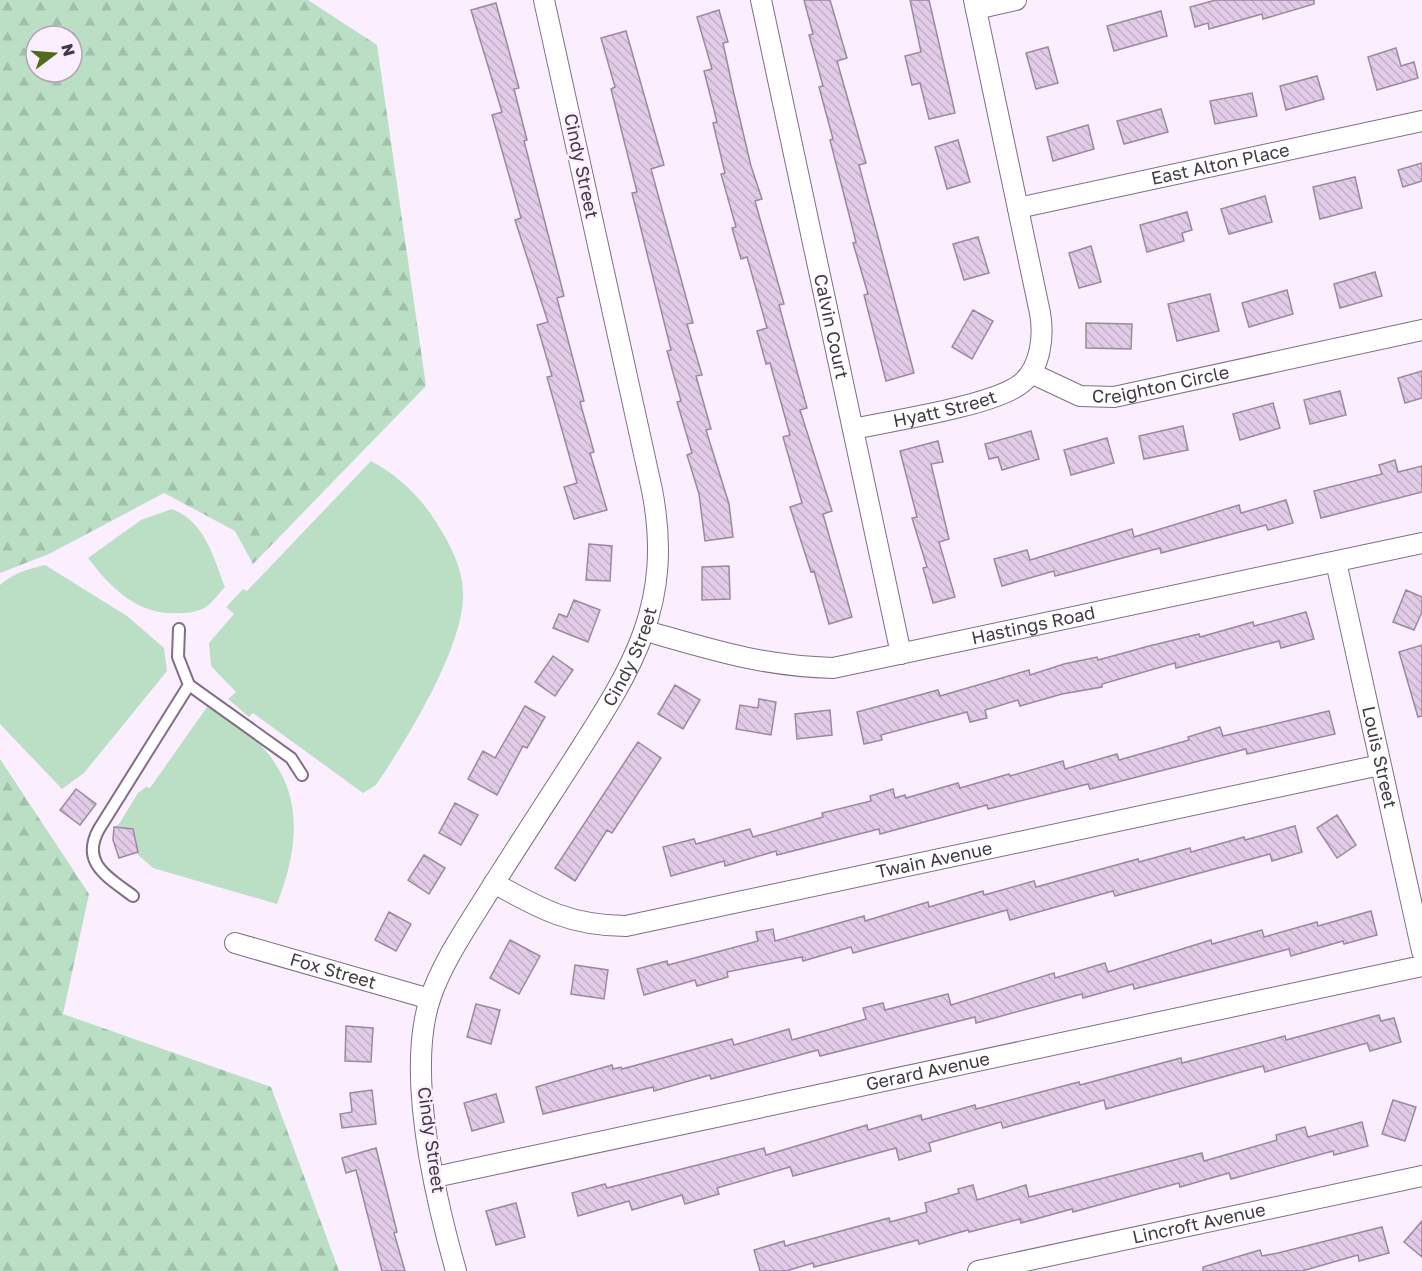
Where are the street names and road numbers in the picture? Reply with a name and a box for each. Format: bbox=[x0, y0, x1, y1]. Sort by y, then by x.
street label: Cindy Street bbox=[560, 111, 604, 220]
street label: East Alton Place bbox=[1149, 138, 1291, 189]
street label: Calvin Court bbox=[810, 272, 854, 381]
street label: Creighton Circle bbox=[1092, 360, 1231, 407]
street label: Hyatt Street bbox=[891, 385, 999, 431]
street label: Hastings Road bbox=[969, 601, 1097, 648]
street label: Cindy Street bbox=[598, 604, 661, 710]
street label: Louis Street bbox=[1358, 704, 1402, 810]
street label: Twain Avenue bbox=[874, 836, 994, 882]
street label: Fox Street bbox=[288, 947, 379, 993]
street label: Gerard Avenue bbox=[864, 1047, 992, 1095]
street label: Cindy Street bbox=[414, 1085, 450, 1194]
street label: Lincroft Avenue bbox=[1130, 1198, 1267, 1248]

